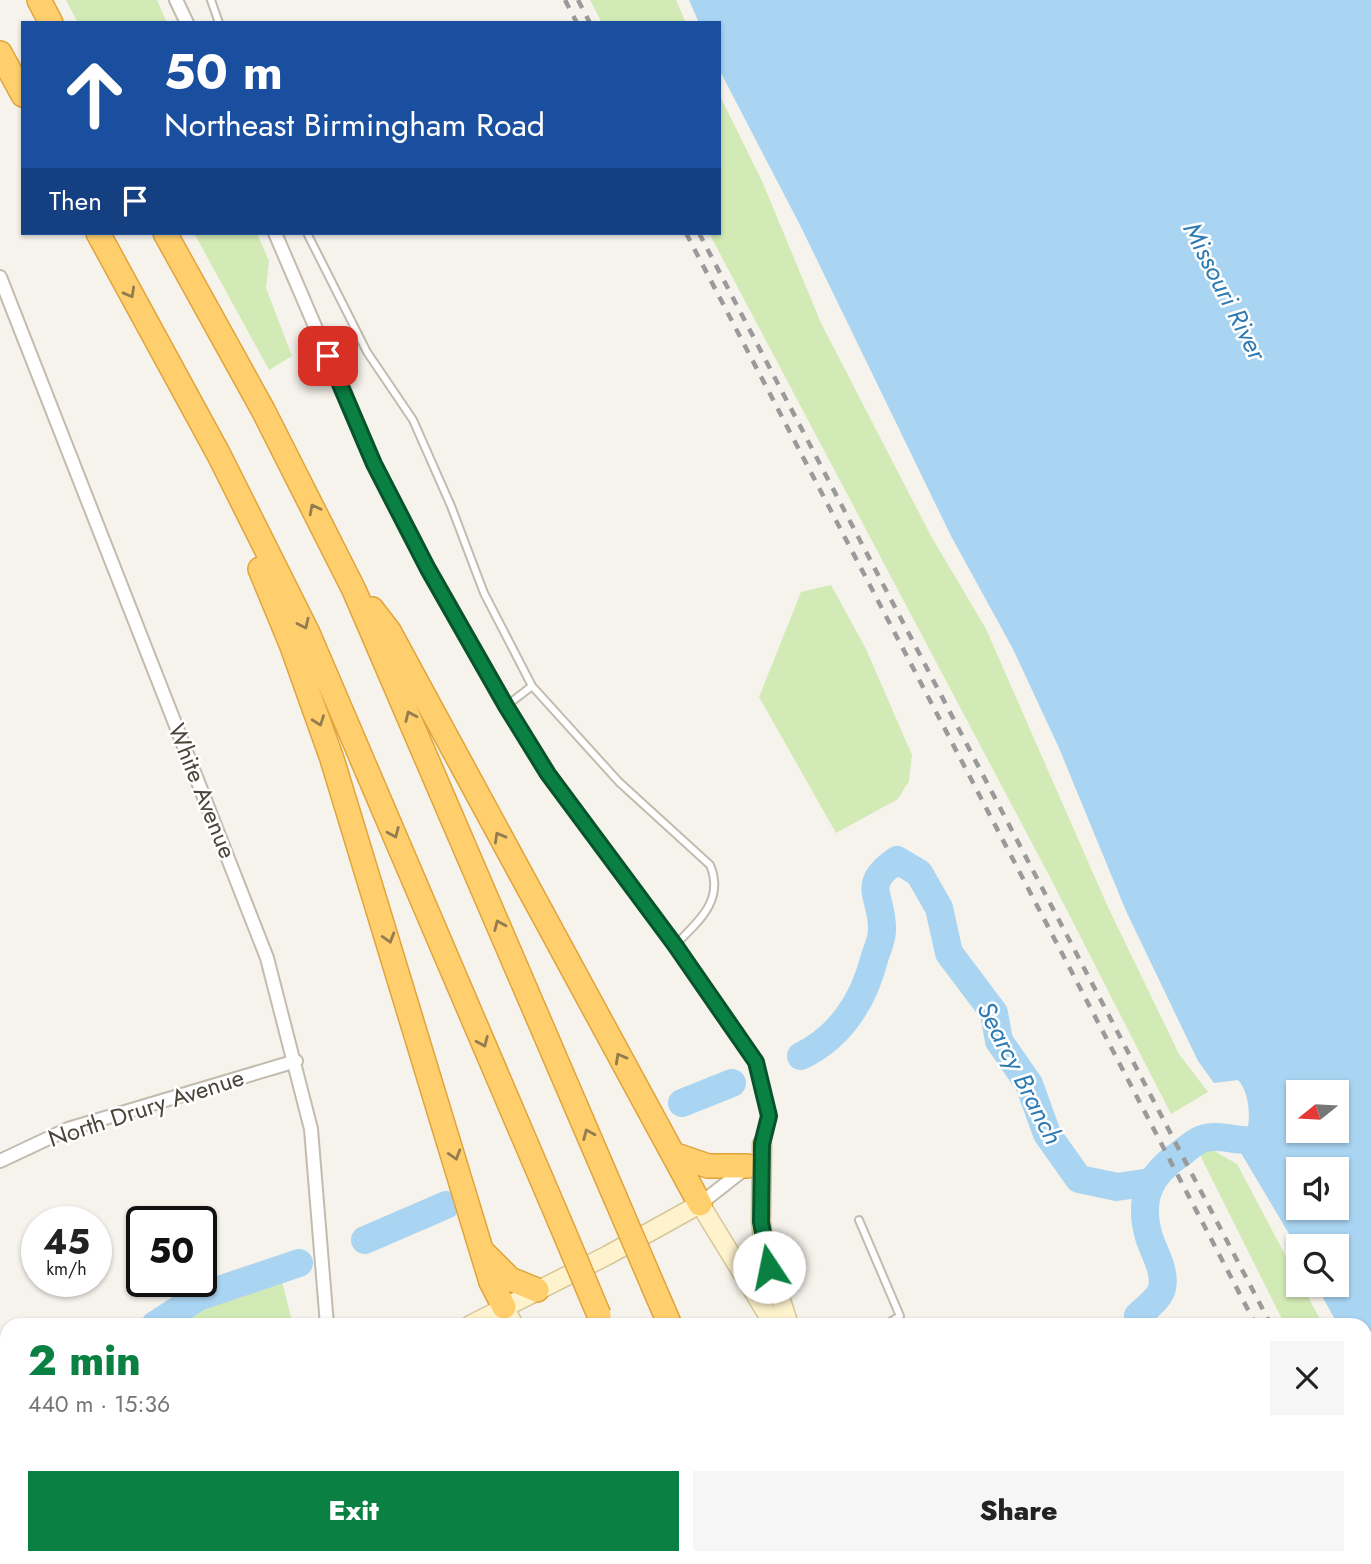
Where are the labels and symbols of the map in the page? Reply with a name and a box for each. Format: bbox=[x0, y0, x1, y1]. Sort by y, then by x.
water label: Missouri River bbox=[1174, 215, 1277, 368]
one-way arrow bbox=[122, 285, 136, 298]
pin bbox=[298, 326, 358, 386]
one-way arrow bbox=[309, 504, 322, 516]
one-way arrow bbox=[296, 617, 310, 629]
one-way arrow bbox=[404, 710, 418, 722]
one-way arrow bbox=[311, 715, 325, 727]
street label: White Avenue bbox=[160, 718, 245, 864]
one-way arrow bbox=[386, 826, 400, 838]
one-way arrow bbox=[494, 832, 507, 844]
one-way arrow bbox=[493, 920, 507, 932]
one-way arrow bbox=[381, 931, 395, 943]
water label: Searcy Branch bbox=[968, 995, 1072, 1151]
one-way arrow bbox=[475, 1036, 489, 1048]
one-way arrow bbox=[615, 1053, 628, 1065]
street label: North Drury Avenue bbox=[43, 1059, 248, 1156]
north arrow bbox=[1286, 1080, 1349, 1143]
one-way arrow bbox=[583, 1129, 597, 1141]
one-way arrow bbox=[447, 1149, 462, 1161]
speed limit sign: 50 bbox=[126, 1206, 217, 1297]
position arrow bbox=[732, 1230, 806, 1304]

